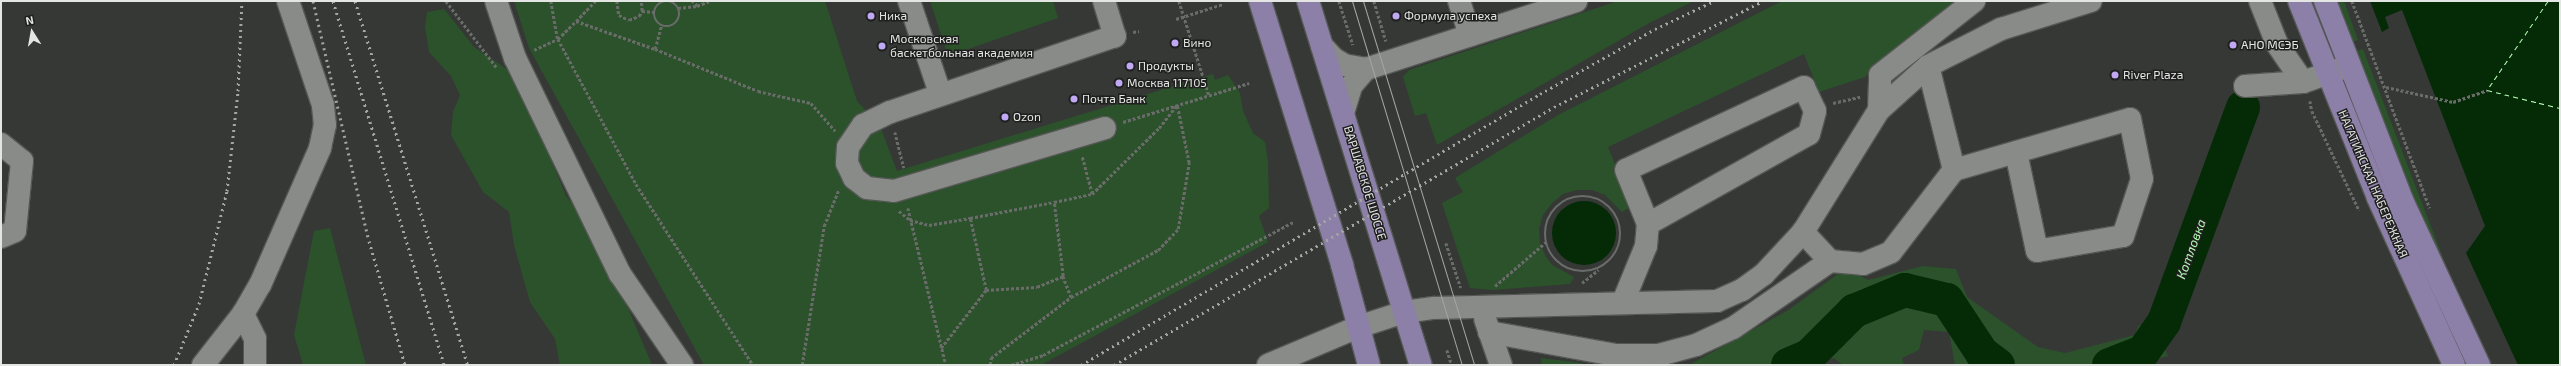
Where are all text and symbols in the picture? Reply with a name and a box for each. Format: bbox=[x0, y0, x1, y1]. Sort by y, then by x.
place label: Ника bbox=[879, 9, 907, 23]
place label: Формула успеха bbox=[1404, 9, 1497, 23]
marker: Ника bbox=[866, 11, 876, 21]
marker: Формула успеха bbox=[1391, 11, 1401, 21]
north arrow bbox=[12, 12, 52, 52]
text: N bbox=[24, 13, 35, 27]
place label: Московская баскетбольная академия bbox=[890, 32, 1033, 60]
place label: Вино bbox=[1183, 36, 1211, 50]
marker: Вино bbox=[1170, 38, 1180, 48]
place label: АНО МСЭБ bbox=[2241, 38, 2299, 52]
marker: АНО МСЭБ bbox=[2228, 40, 2238, 50]
marker: Московская баскетбольная академия bbox=[877, 41, 887, 51]
place label: Продукты bbox=[1138, 59, 1194, 73]
marker: Продукты bbox=[1125, 61, 1135, 71]
place label: River Plaza bbox=[2123, 68, 2184, 82]
marker: River Plaza bbox=[2110, 70, 2120, 80]
place label: Москва 117105 bbox=[1127, 76, 1207, 90]
marker: Москва 117105 bbox=[1114, 78, 1124, 88]
place label: Почта Банк bbox=[1082, 92, 1146, 106]
marker: Почта Банк bbox=[1069, 94, 1079, 104]
street label: НАГАТИНСКАЯ НАБЕРЕЖНАЯ bbox=[2335, 108, 2411, 260]
place label: Ozon bbox=[1013, 110, 1041, 124]
marker: Ozon bbox=[1000, 112, 1010, 122]
street label: ВАРШАВСКОЕ ШОССЕ bbox=[1341, 124, 1389, 242]
water label: Котловка bbox=[2173, 217, 2209, 281]

